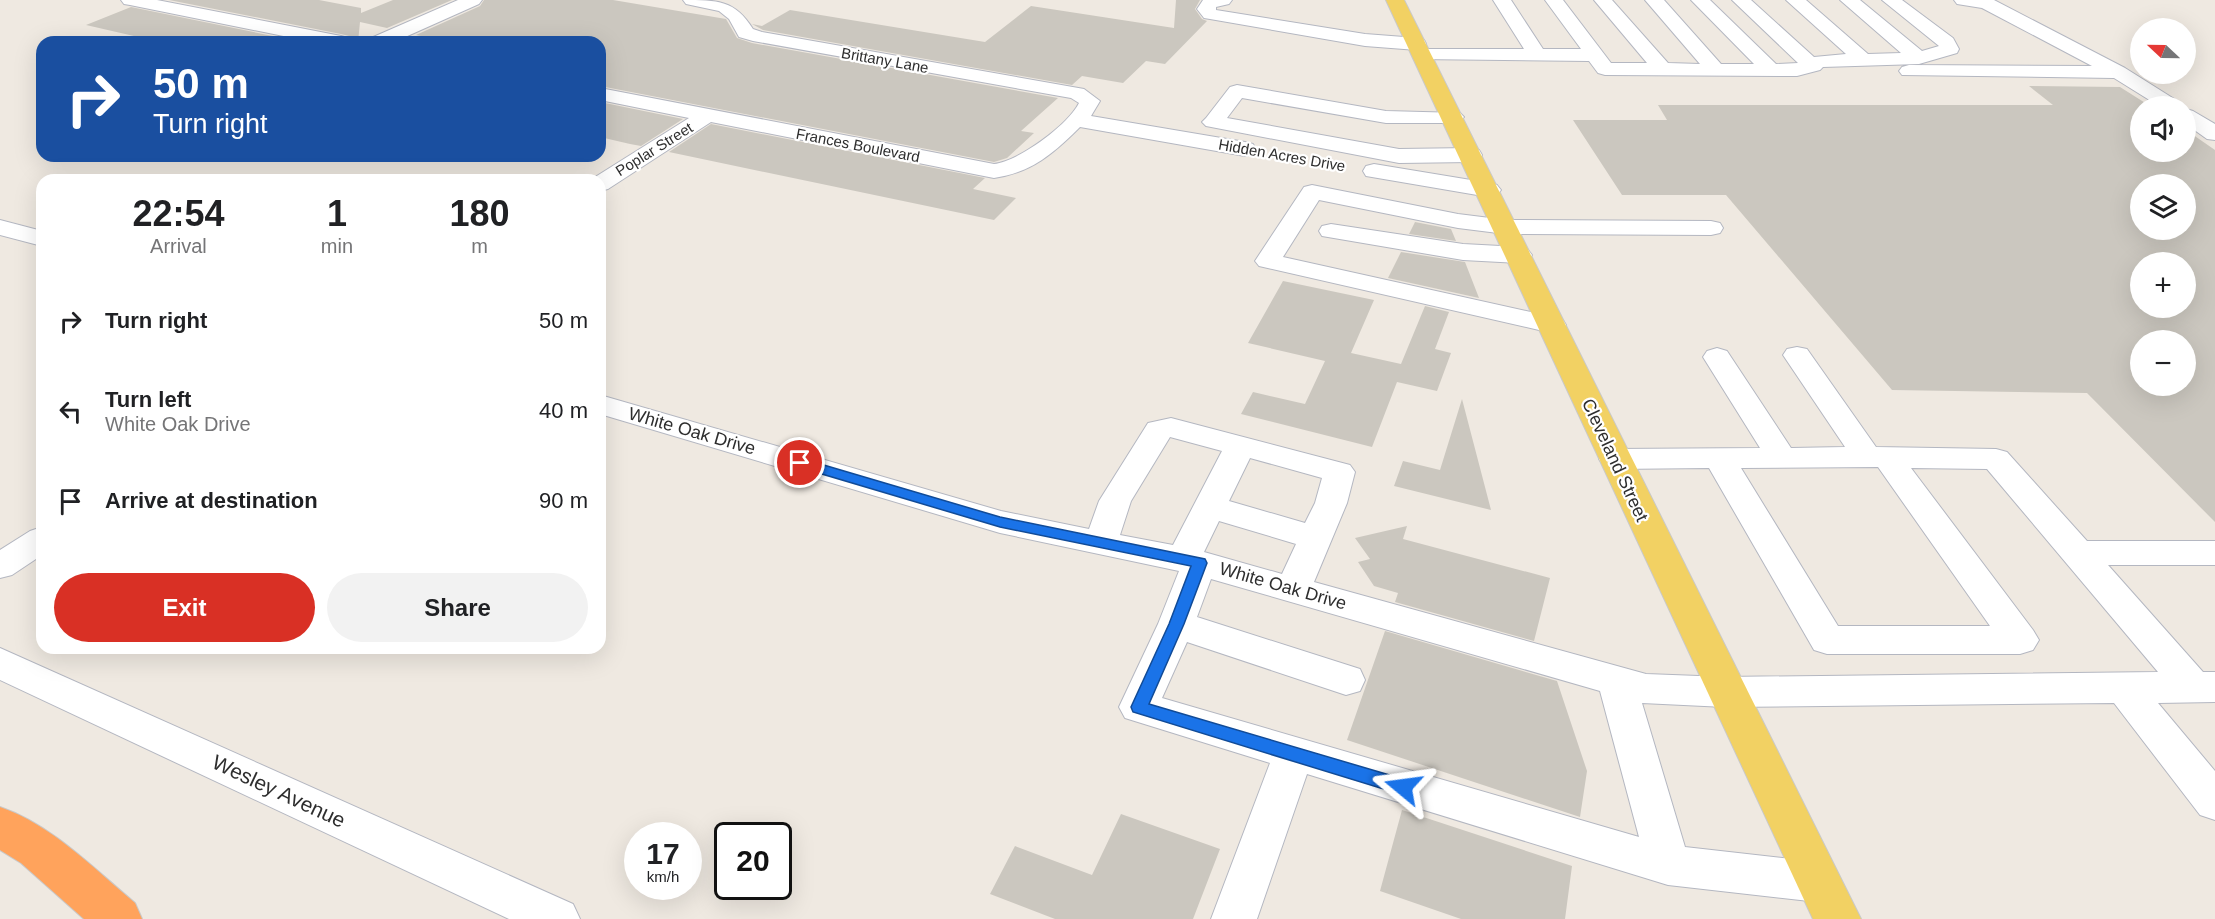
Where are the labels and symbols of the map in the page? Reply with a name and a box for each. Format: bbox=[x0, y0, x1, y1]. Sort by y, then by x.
north arrow bbox=[2130, 18, 2196, 84]
street label: Brittany Lane bbox=[840, 44, 930, 76]
street label: Poplar Street bbox=[612, 118, 696, 179]
street label: Frances Boulevard bbox=[795, 125, 921, 165]
street label: Hidden Acres Drive bbox=[1217, 135, 1347, 175]
street label: Cleveland Street bbox=[1578, 395, 1652, 525]
street label: White Oak Drive bbox=[626, 403, 758, 459]
pin bbox=[774, 437, 825, 488]
street label: White Oak Drive bbox=[1217, 558, 1349, 614]
street label: Wesley Avenue bbox=[209, 750, 349, 832]
position arrow bbox=[1371, 755, 1435, 819]
speed limit sign: 20 bbox=[714, 822, 792, 900]

